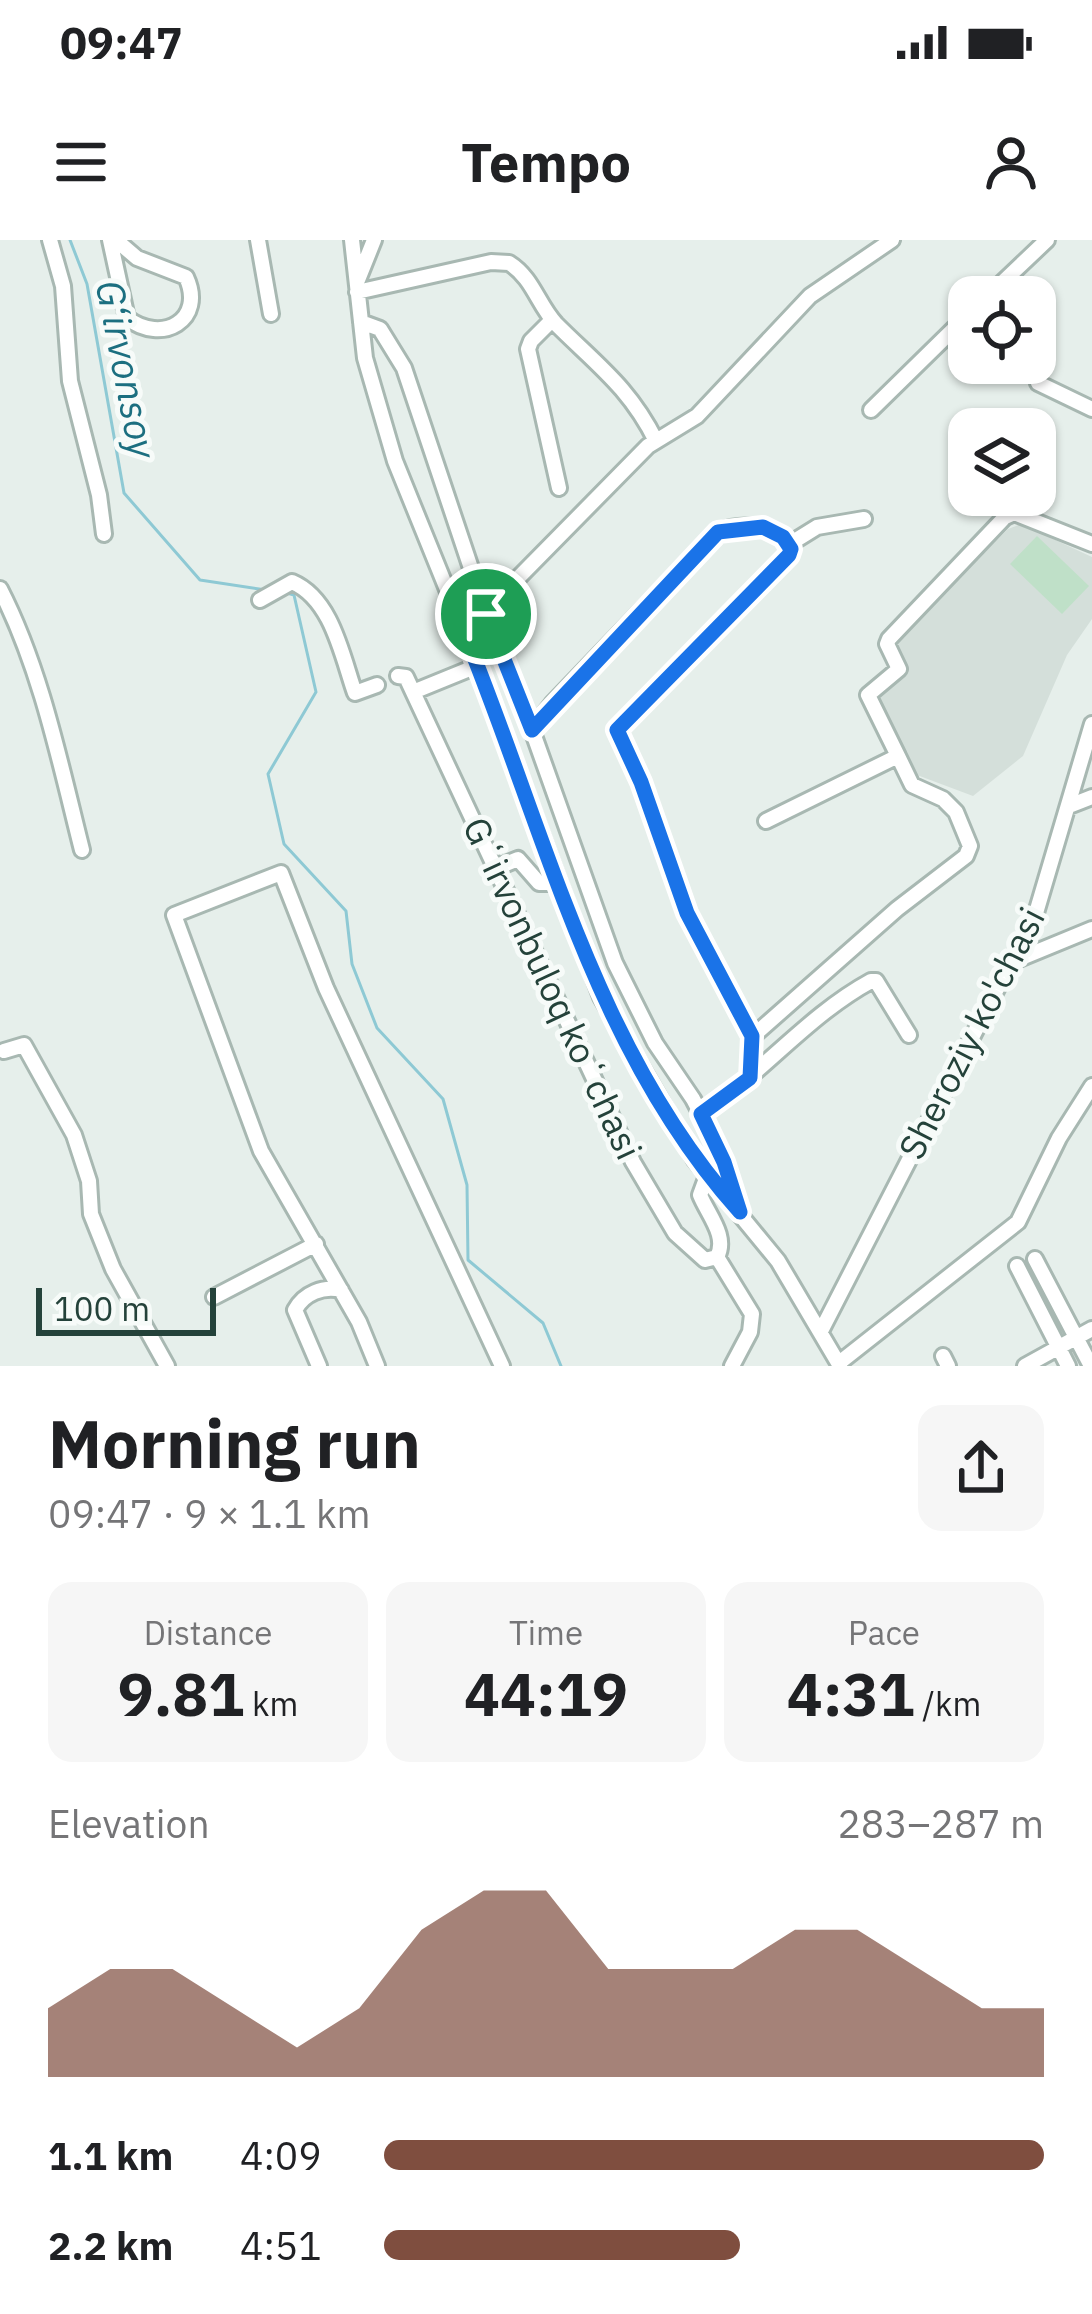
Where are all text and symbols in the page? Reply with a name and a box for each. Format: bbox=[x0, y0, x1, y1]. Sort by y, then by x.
text: 09:47 bbox=[60, 13, 183, 71]
text: Tempo bbox=[461, 127, 631, 197]
icon: menu bbox=[48, 129, 114, 195]
icon: person bbox=[978, 129, 1044, 195]
water label: G‘irvonsoy bbox=[85, 276, 170, 464]
map controls bbox=[948, 276, 1056, 516]
button: locate bbox=[948, 276, 1056, 384]
button: layers bbox=[948, 408, 1056, 516]
pin bbox=[435, 563, 537, 665]
icon: arrive bbox=[453, 581, 519, 647]
street label: Gʻirvonbuloq koʻchasi bbox=[453, 809, 653, 1167]
street label: Sheroziy ko'chasi bbox=[887, 899, 1055, 1167]
scale bar bbox=[36, 1282, 216, 1335]
text: 100 m bbox=[54, 1287, 150, 1330]
text: Morning run bbox=[48, 1400, 421, 1486]
button: share bbox=[918, 1405, 1044, 1531]
text: 09:47 · 9 × 1.1 km bbox=[48, 1488, 371, 1539]
text: Distance bbox=[144, 1611, 272, 1654]
text: Time bbox=[509, 1611, 583, 1654]
text: Pace bbox=[848, 1611, 920, 1654]
text: 9.81 bbox=[118, 1654, 244, 1733]
text: 44:19 bbox=[464, 1654, 628, 1733]
text: 4:31 bbox=[787, 1654, 915, 1733]
text: km bbox=[244, 1682, 298, 1725]
text: /km bbox=[915, 1682, 981, 1725]
text: Elevation bbox=[48, 1798, 210, 1849]
text: 283–287 m bbox=[837, 1798, 1044, 1849]
text: 1.1 km bbox=[48, 2130, 173, 2181]
text: 4:09 bbox=[240, 2130, 322, 2181]
text: 2.2 km bbox=[48, 2220, 173, 2271]
text: 4:51 bbox=[240, 2220, 322, 2271]

